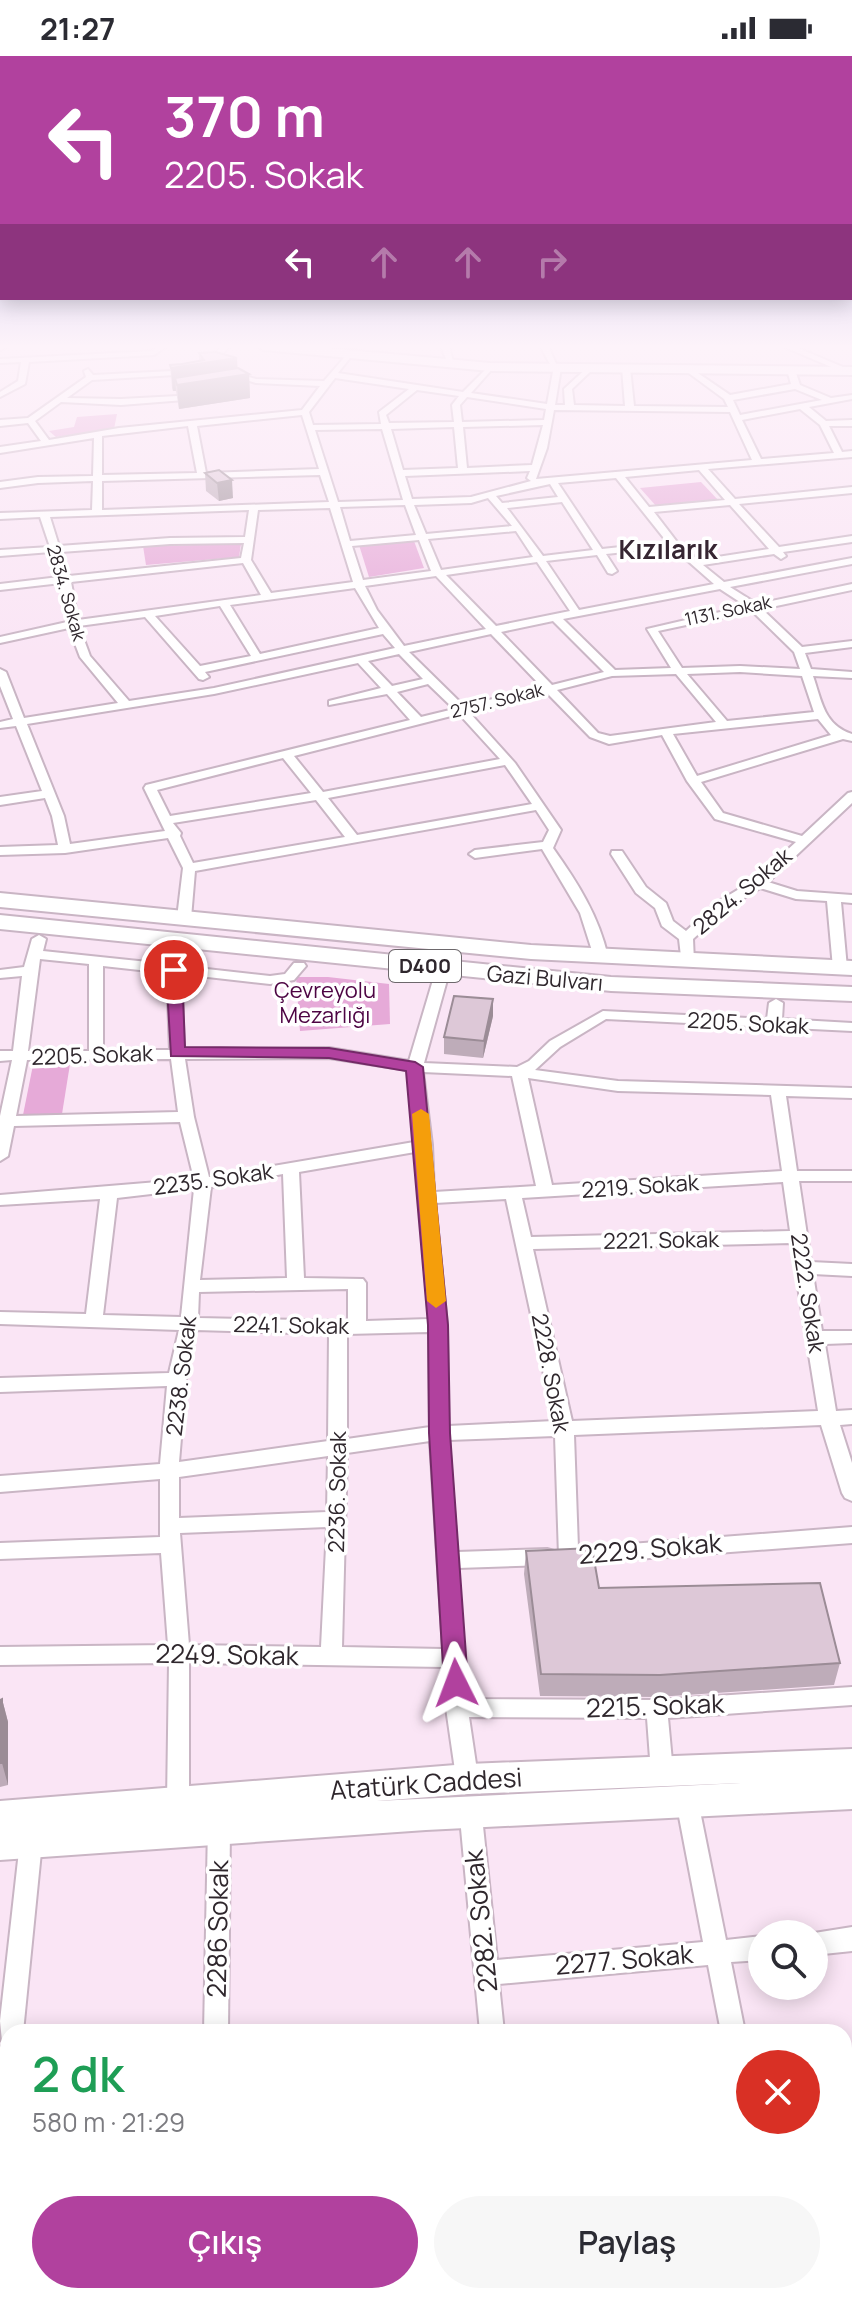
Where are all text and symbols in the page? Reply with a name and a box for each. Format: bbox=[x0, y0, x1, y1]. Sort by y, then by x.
text: 21:27 bbox=[40, 8, 115, 49]
text: 370 m bbox=[164, 77, 325, 154]
icon: left bbox=[32, 88, 136, 192]
text: 2205. Sokak bbox=[164, 150, 363, 199]
icon: left bbox=[278, 240, 322, 284]
icon: ahead bbox=[362, 240, 406, 284]
icon: ahead bbox=[446, 240, 490, 284]
icon: right bbox=[530, 240, 574, 284]
district label: Kızılarık bbox=[618, 531, 719, 567]
street label: 2834. Sokak bbox=[42, 542, 92, 644]
street label: 1131. Sokak bbox=[682, 589, 774, 631]
street label: 2757. Sokak bbox=[448, 677, 547, 723]
street label: 2824. Sokak bbox=[686, 840, 799, 941]
pin bbox=[140, 936, 208, 1004]
icon: arrive bbox=[152, 948, 196, 992]
road number: D400 bbox=[389, 950, 461, 982]
street label: Gazi Bulvarı bbox=[486, 958, 604, 998]
park label: Çevreyolu Mezarlığı bbox=[274, 975, 376, 1030]
street label: 2205. Sokak bbox=[686, 1005, 811, 1041]
street label: 2205. Sokak bbox=[31, 1038, 154, 1072]
street label: 2235. Sokak bbox=[151, 1156, 276, 1202]
street label: 2219. Sokak bbox=[580, 1167, 701, 1205]
street label: 2221. Sokak bbox=[603, 1224, 720, 1256]
street label: 2222. Sokak bbox=[784, 1231, 832, 1356]
street label: 2241. Sokak bbox=[233, 1309, 350, 1341]
street label: 2228. Sokak bbox=[525, 1311, 577, 1436]
street label: 2238. Sokak bbox=[159, 1313, 203, 1438]
street label: 2236. Sokak bbox=[321, 1430, 353, 1553]
street label: 2229. Sokak bbox=[577, 1524, 724, 1572]
street label: 2249. Sokak bbox=[155, 1635, 300, 1673]
position arrow bbox=[414, 1641, 498, 1725]
street label: 2215. Sokak bbox=[585, 1685, 726, 1725]
street label: Atatürk Caddesi bbox=[328, 1758, 523, 1808]
street label: 2282. Sokak bbox=[455, 1847, 505, 1994]
street label: 2286 Sokak bbox=[198, 1859, 236, 1998]
map controls bbox=[748, 1920, 828, 2000]
button: search bbox=[748, 1920, 828, 2000]
street label: 2277. Sokak bbox=[554, 1935, 695, 1983]
text: 2 dk bbox=[32, 2041, 124, 2106]
button: close bbox=[736, 2050, 820, 2134]
text: 580 m · 21:29 bbox=[32, 2104, 185, 2140]
button: Çıkış bbox=[32, 2196, 418, 2288]
button: Paylaş bbox=[434, 2196, 820, 2288]

